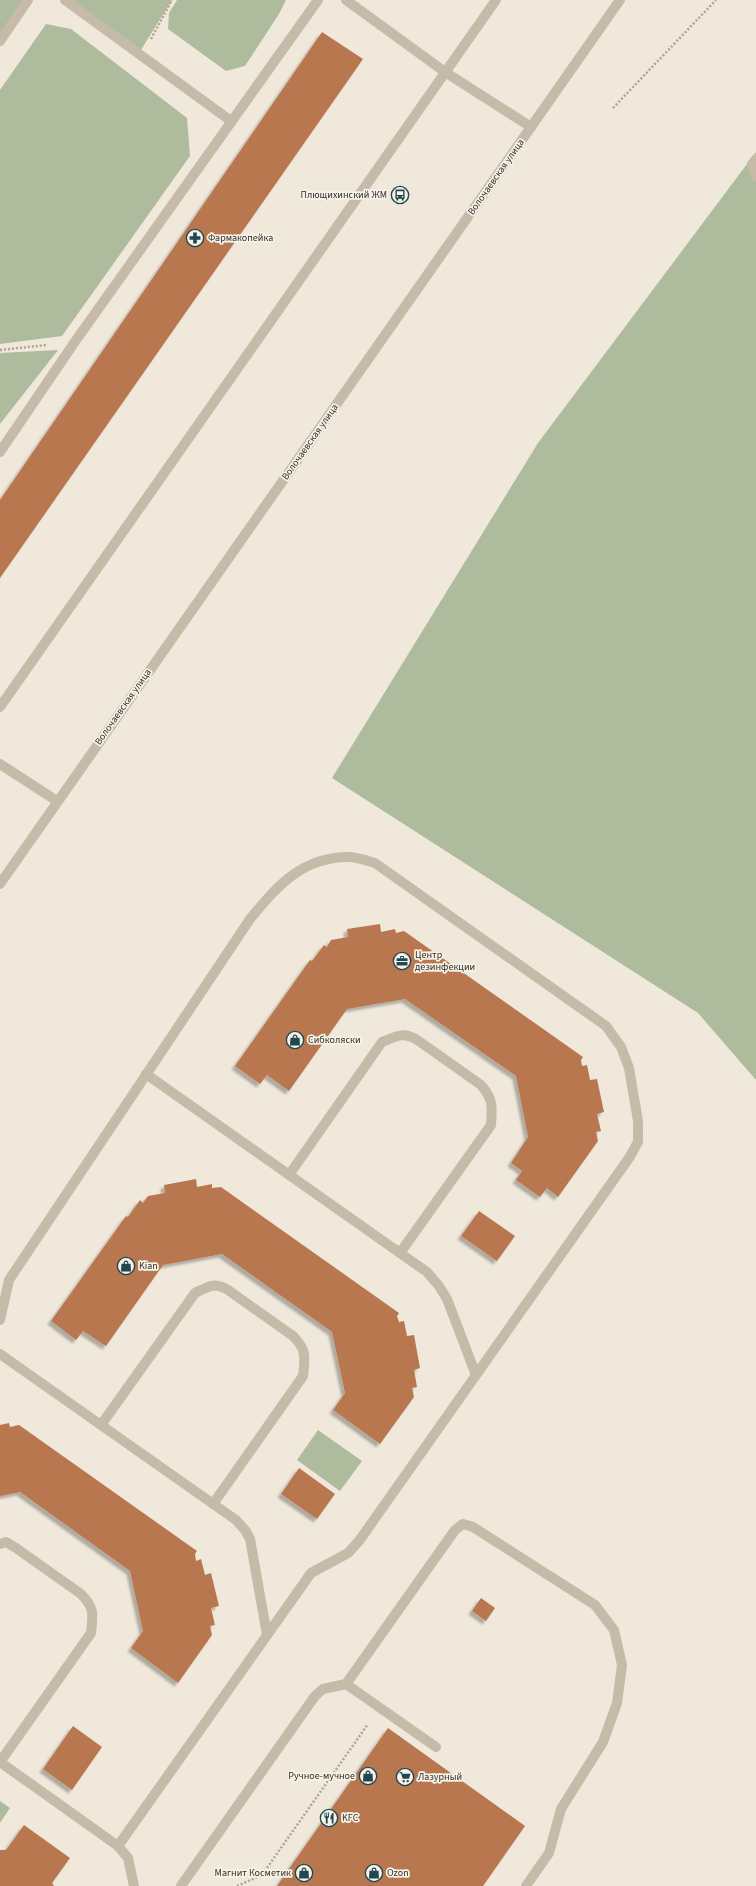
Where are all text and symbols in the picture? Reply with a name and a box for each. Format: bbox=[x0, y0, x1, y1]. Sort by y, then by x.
street label: Волочаевская улица bbox=[464, 136, 528, 218]
bus stop icon: Плющихинский ЖМ bbox=[390, 185, 410, 205]
place label: Плющихинский ЖМ bbox=[300, 188, 387, 202]
pharmacy icon: Фармакопейка bbox=[185, 228, 205, 248]
place label: Фармакопейка bbox=[208, 231, 273, 245]
street label: Волочаевская улица bbox=[278, 401, 342, 483]
street label: Волочаевская улица bbox=[91, 666, 155, 748]
place label: Центр дезинфекции bbox=[415, 948, 475, 974]
office icon: Центр дезинфекции bbox=[392, 951, 412, 971]
shop icon: Сибколяски bbox=[285, 1030, 305, 1050]
place label: Сибколяски bbox=[308, 1033, 361, 1047]
shop icon: Kian bbox=[116, 1256, 136, 1276]
place label: Kian bbox=[139, 1259, 158, 1273]
shop icon: Ручное-мучное bbox=[358, 1766, 378, 1786]
supermarket icon: Лазурный bbox=[395, 1767, 415, 1787]
place label: Ручное-мучное bbox=[288, 1769, 355, 1783]
place label: Лазурный bbox=[418, 1770, 462, 1784]
restaurant icon: KFC bbox=[319, 1808, 339, 1828]
place label: KFC bbox=[342, 1811, 359, 1825]
shop icon: Магнит Косметик bbox=[294, 1863, 314, 1883]
shop icon: Ozon bbox=[364, 1863, 384, 1883]
place label: Магнит Косметик bbox=[215, 1866, 291, 1880]
place label: Ozon bbox=[387, 1866, 409, 1880]

